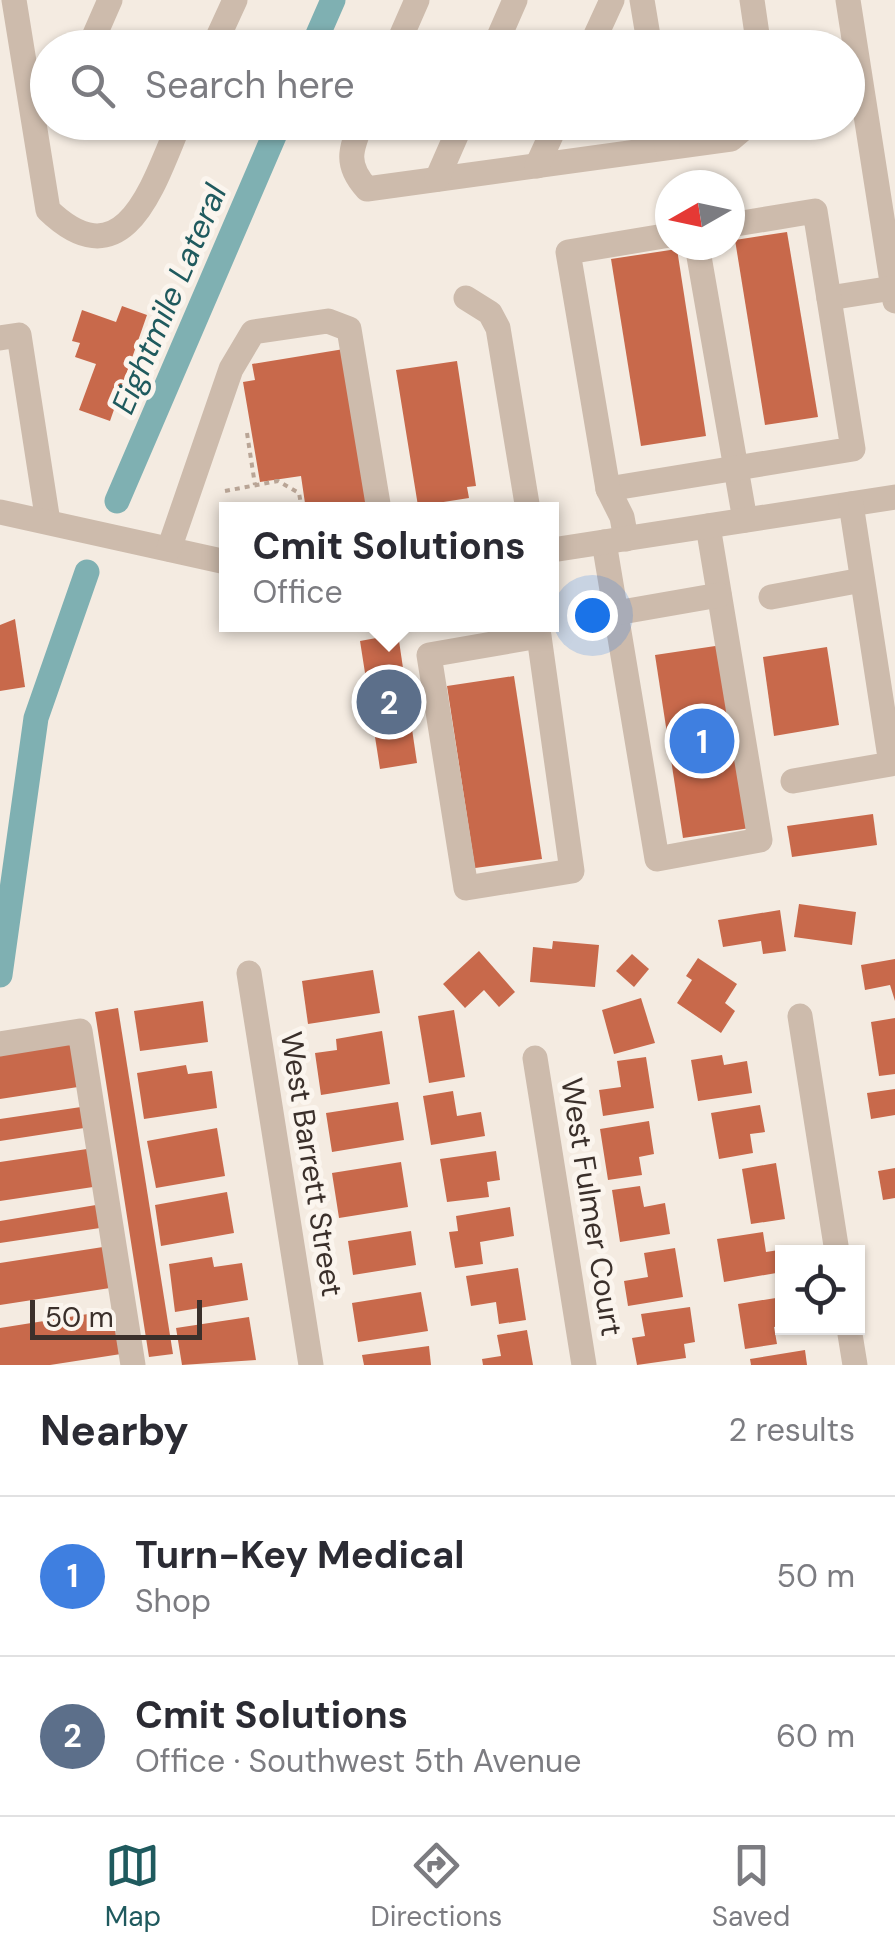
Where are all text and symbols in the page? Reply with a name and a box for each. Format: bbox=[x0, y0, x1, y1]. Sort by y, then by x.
search box bbox=[30, 30, 865, 140]
icon: search bbox=[65, 58, 120, 113]
text: Search here bbox=[145, 60, 355, 110]
north arrow bbox=[655, 170, 745, 260]
water label: Eightmile Lateral bbox=[102, 177, 237, 420]
popup bbox=[219, 502, 559, 632]
text: Cmit Solutions bbox=[253, 521, 526, 571]
text: Office bbox=[253, 571, 343, 613]
your location bbox=[567, 590, 618, 641]
pin: 2 bbox=[356, 664, 422, 740]
pin: 1 bbox=[670, 704, 734, 778]
street label: West Barrett Street bbox=[272, 1029, 352, 1299]
street label: West Fulmer Court bbox=[552, 1075, 632, 1339]
map controls bbox=[775, 1245, 865, 1335]
button: locate bbox=[775, 1245, 865, 1335]
scale bar bbox=[30, 1295, 202, 1340]
text: 50 m bbox=[45, 1299, 114, 1336]
text: Nearby bbox=[40, 1403, 189, 1458]
text: 2 results bbox=[729, 1409, 855, 1451]
text: Turn-Key Medical bbox=[135, 1530, 464, 1580]
text: 1 bbox=[67, 1555, 78, 1597]
text: 50 m bbox=[777, 1555, 855, 1597]
text: Shop bbox=[135, 1580, 211, 1622]
text: Cmit Solutions bbox=[135, 1690, 408, 1740]
text: 2 bbox=[63, 1715, 82, 1757]
text: 60 m bbox=[776, 1715, 855, 1757]
text: Office · Southwest 5th Avenue bbox=[135, 1740, 581, 1782]
tab: Map bbox=[105, 1838, 161, 1935]
tab: Directions bbox=[371, 1838, 502, 1935]
tab: Saved bbox=[712, 1838, 790, 1935]

